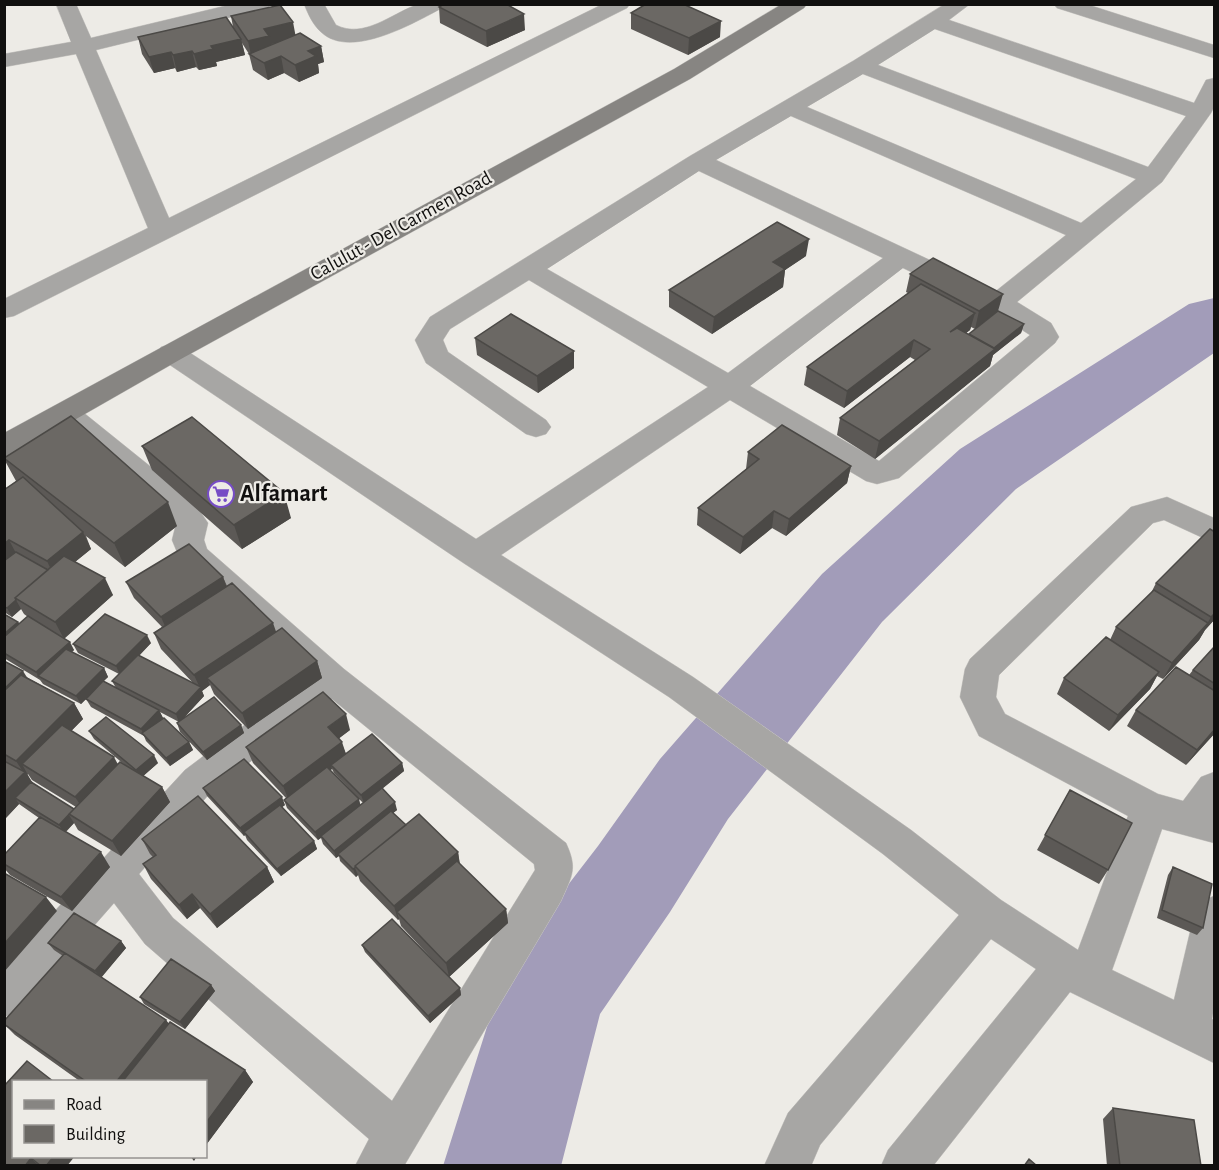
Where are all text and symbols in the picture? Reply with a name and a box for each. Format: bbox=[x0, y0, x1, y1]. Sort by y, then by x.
street label: Calulut - Del Carmen Road bbox=[307, 168, 495, 284]
supermarket icon: Alfamart bbox=[206, 479, 236, 509]
place label: Alfamart bbox=[240, 482, 327, 506]
legend bbox=[12, 1080, 207, 1158]
text: Road bbox=[66, 1096, 102, 1114]
text: Building bbox=[66, 1126, 126, 1144]

